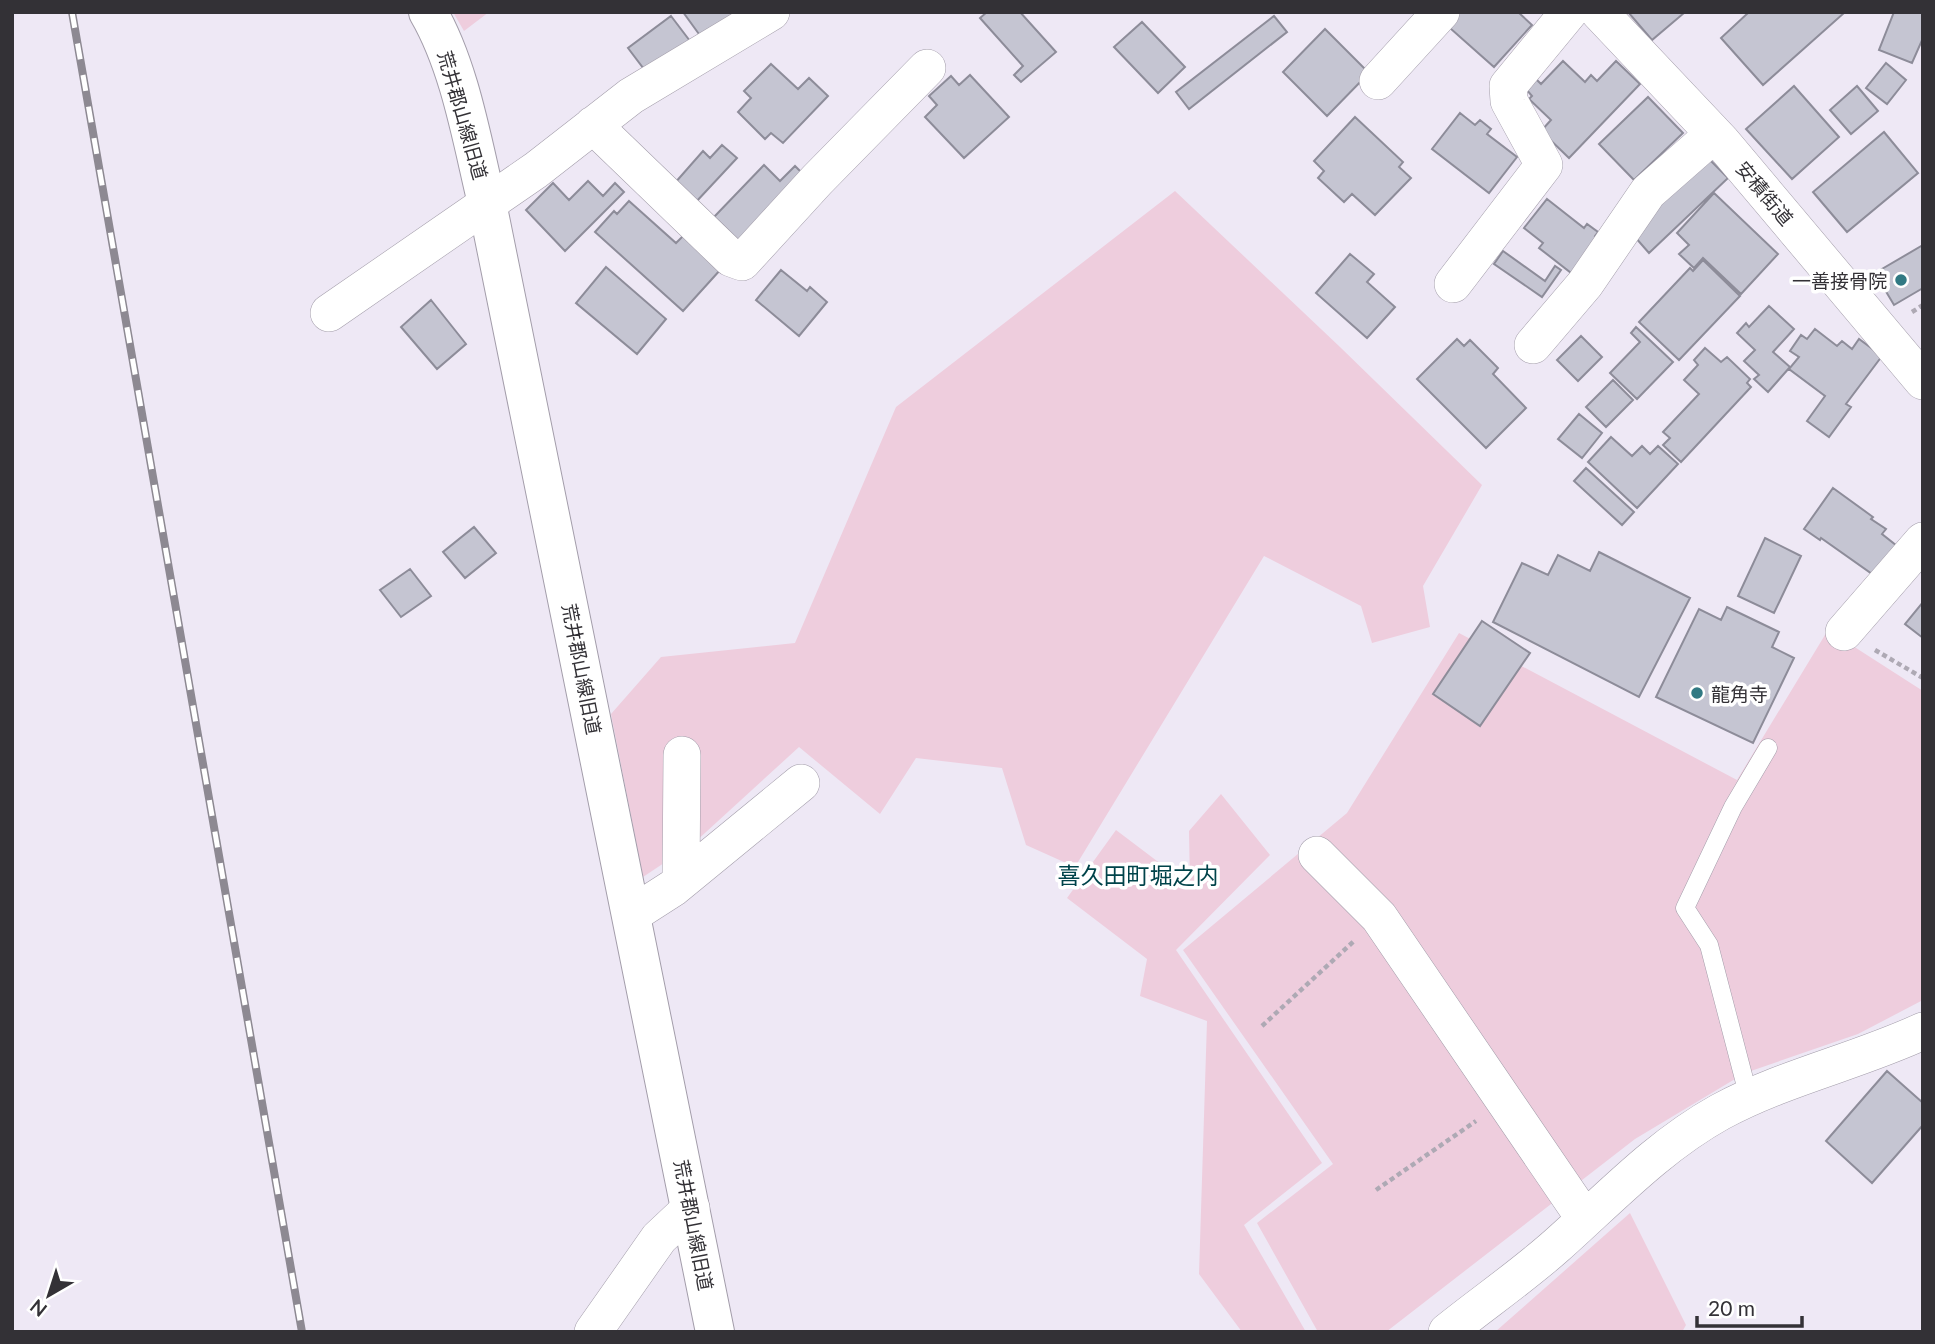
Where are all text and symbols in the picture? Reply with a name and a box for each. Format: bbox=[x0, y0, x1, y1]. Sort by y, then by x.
street label: 荒井郡山線旧道 bbox=[434, 48, 492, 182]
street label: 安積街道 bbox=[1732, 156, 1798, 230]
place label: 一善接骨院 bbox=[1792, 269, 1887, 292]
marker: 一善接骨院 bbox=[1893, 272, 1909, 288]
street label: 荒井郡山線旧道 bbox=[558, 602, 606, 736]
place label: 龍角寺 bbox=[1711, 682, 1768, 705]
marker: 龍角寺 bbox=[1689, 685, 1705, 701]
district label: 喜久田町堀之内 bbox=[1058, 861, 1219, 889]
street label: 荒井郡山線旧道 bbox=[670, 1158, 718, 1292]
north arrow bbox=[14, 1260, 84, 1330]
scale bar bbox=[1697, 1284, 1802, 1328]
text: N bbox=[25, 1295, 51, 1322]
text: 20 m bbox=[1708, 1295, 1755, 1320]

